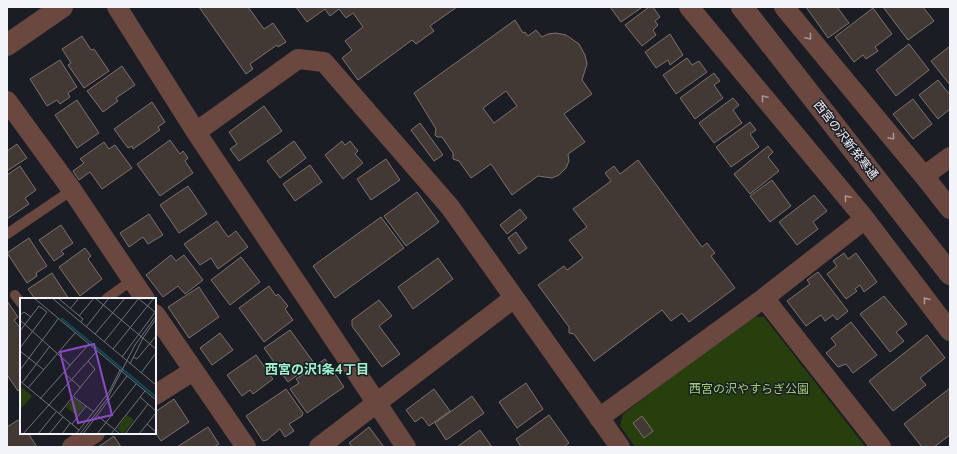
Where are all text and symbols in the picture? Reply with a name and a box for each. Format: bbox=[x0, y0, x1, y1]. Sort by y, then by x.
one-way arrow bbox=[805, 32, 812, 40]
one-way arrow bbox=[761, 95, 768, 102]
street label: 西宮の沢新発寒通 bbox=[811, 97, 882, 182]
one-way arrow bbox=[888, 132, 895, 140]
one-way arrow bbox=[844, 195, 851, 202]
inset map bbox=[20, 298, 156, 434]
one-way arrow bbox=[924, 298, 931, 305]
district label: 西宮の沢1条4丁目 bbox=[265, 361, 369, 377]
park label: 西宮の沢やすらぎ公園 bbox=[689, 381, 809, 396]

